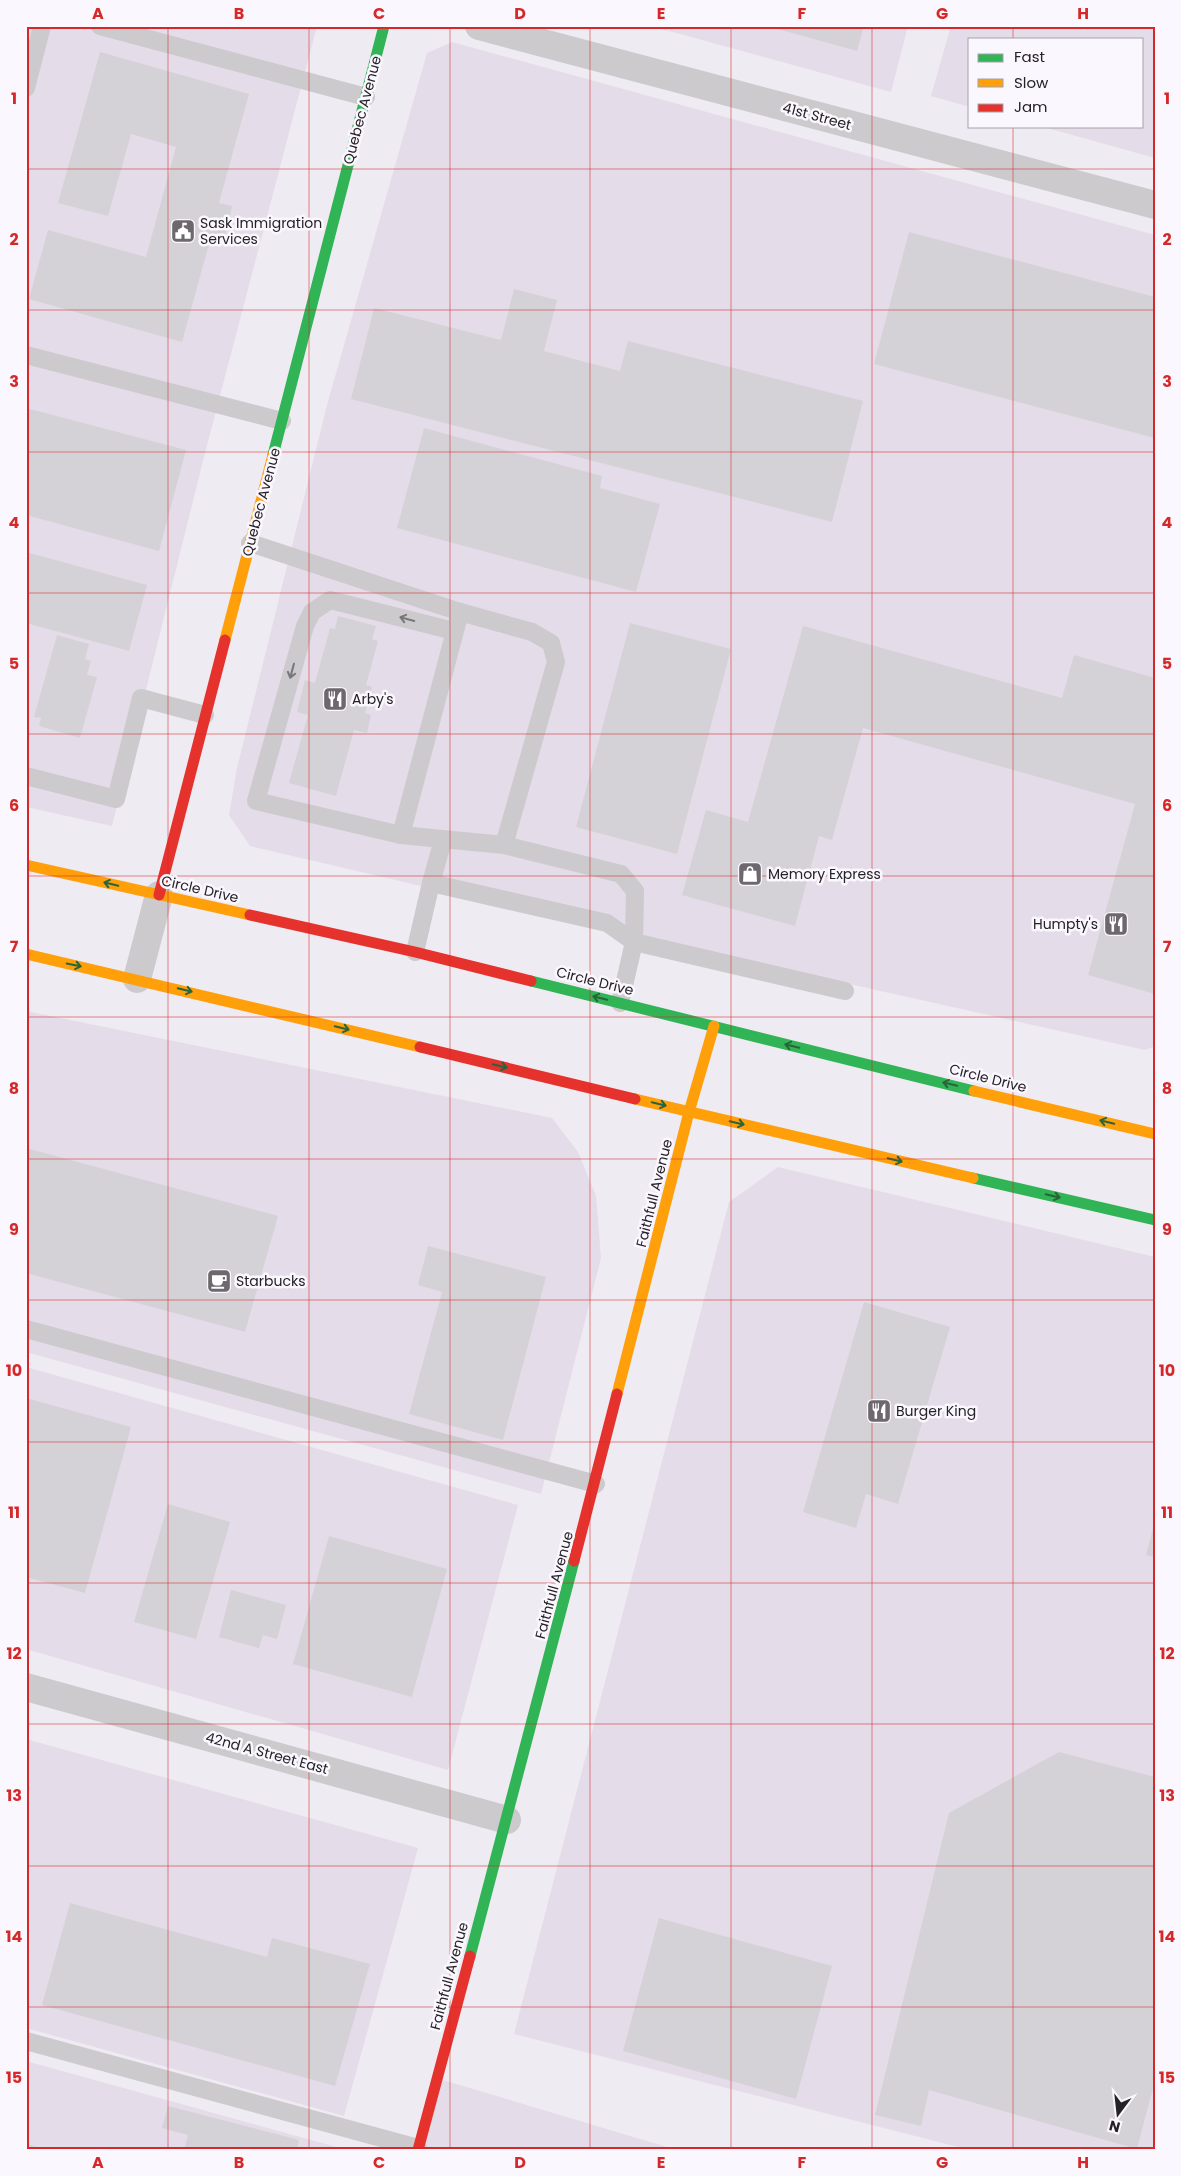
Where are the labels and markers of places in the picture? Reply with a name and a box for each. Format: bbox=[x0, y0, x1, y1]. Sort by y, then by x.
place label: Sask Immigration Services bbox=[200, 213, 322, 249]
public building icon: Sask Immigration Services bbox=[170, 218, 196, 244]
restaurant icon: Arby's bbox=[322, 686, 348, 712]
place label: Arby's bbox=[352, 689, 394, 709]
shop icon: Memory Express bbox=[737, 861, 763, 887]
place label: Memory Express bbox=[768, 864, 881, 884]
restaurant icon: Humpty's bbox=[1103, 911, 1129, 937]
place label: Humpty's bbox=[1033, 914, 1098, 934]
cafe icon: Starbucks bbox=[206, 1268, 232, 1294]
place label: Starbucks bbox=[236, 1271, 305, 1291]
restaurant icon: Burger King bbox=[866, 1398, 892, 1424]
place label: Burger King bbox=[896, 1401, 976, 1421]

